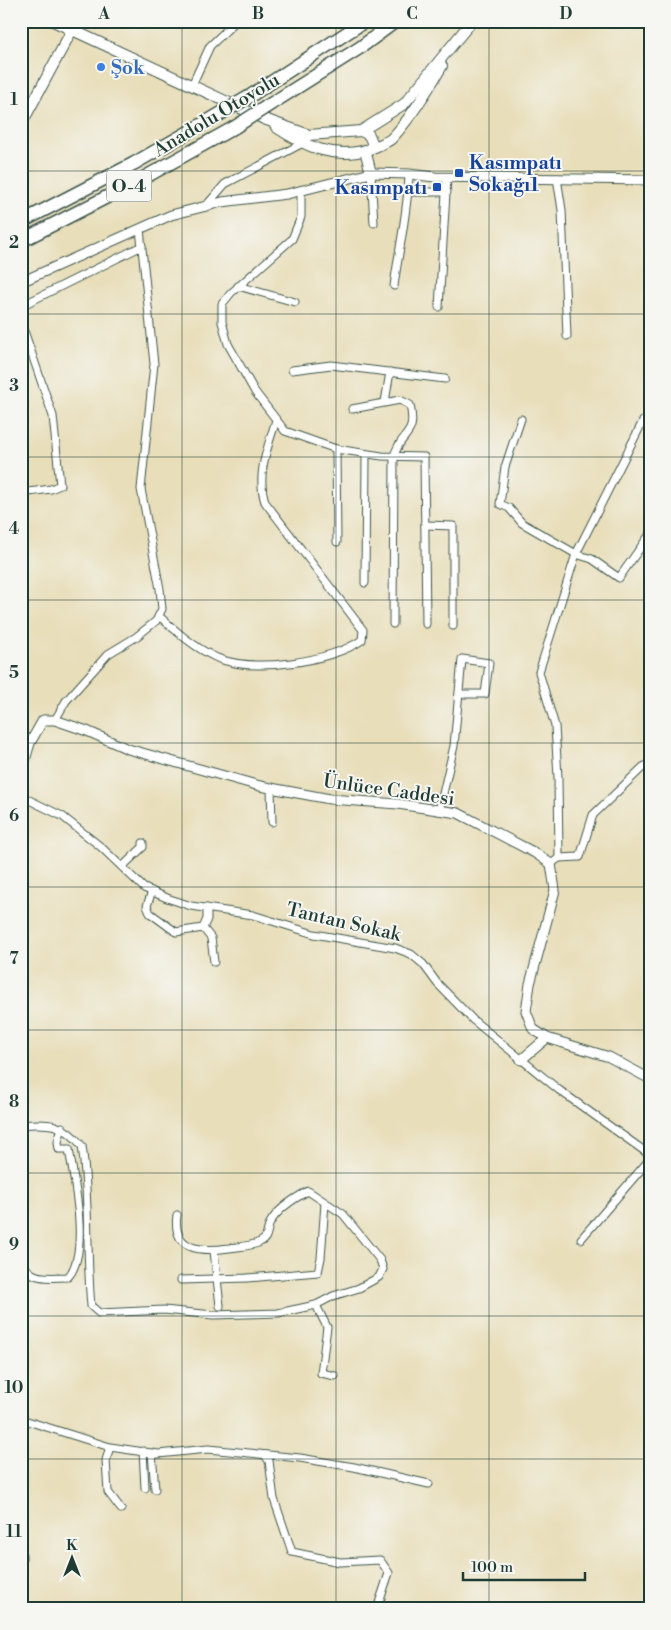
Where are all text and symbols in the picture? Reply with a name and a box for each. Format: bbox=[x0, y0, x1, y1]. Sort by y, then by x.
text: A bbox=[97, 4, 110, 24]
text: B bbox=[252, 4, 264, 24]
text: C bbox=[406, 4, 418, 24]
text: D bbox=[560, 4, 573, 24]
place label: Şok bbox=[111, 56, 145, 80]
marker: Şok bbox=[95, 61, 107, 73]
street label: Anadolu Otoyolu bbox=[148, 68, 284, 163]
text: 1 bbox=[10, 90, 18, 110]
place label: Kasımpatı Sokağı1 bbox=[469, 151, 561, 197]
marker: Kasımpatı Sokağı1 bbox=[453, 167, 465, 179]
road number: O-4 bbox=[106, 170, 152, 202]
place label: Kasımpatı bbox=[335, 176, 427, 200]
marker: Kasımpatı bbox=[431, 181, 443, 193]
text: 2 bbox=[9, 233, 19, 253]
text: 3 bbox=[9, 376, 19, 396]
text: 4 bbox=[9, 519, 20, 539]
text: 5 bbox=[9, 663, 19, 683]
street label: Ünlüce Caddesi bbox=[321, 768, 456, 811]
text: 6 bbox=[9, 806, 19, 826]
street label: Tantan Sokak bbox=[284, 897, 404, 947]
text: 7 bbox=[9, 949, 19, 969]
text: 8 bbox=[9, 1092, 19, 1112]
text: 9 bbox=[9, 1235, 19, 1255]
text: 10 bbox=[5, 1378, 23, 1398]
text: 11 bbox=[6, 1522, 22, 1542]
north arrow bbox=[48, 1532, 98, 1582]
text: K bbox=[66, 1537, 78, 1555]
scale bar bbox=[463, 1550, 586, 1582]
text: 100 m bbox=[471, 1558, 513, 1577]

